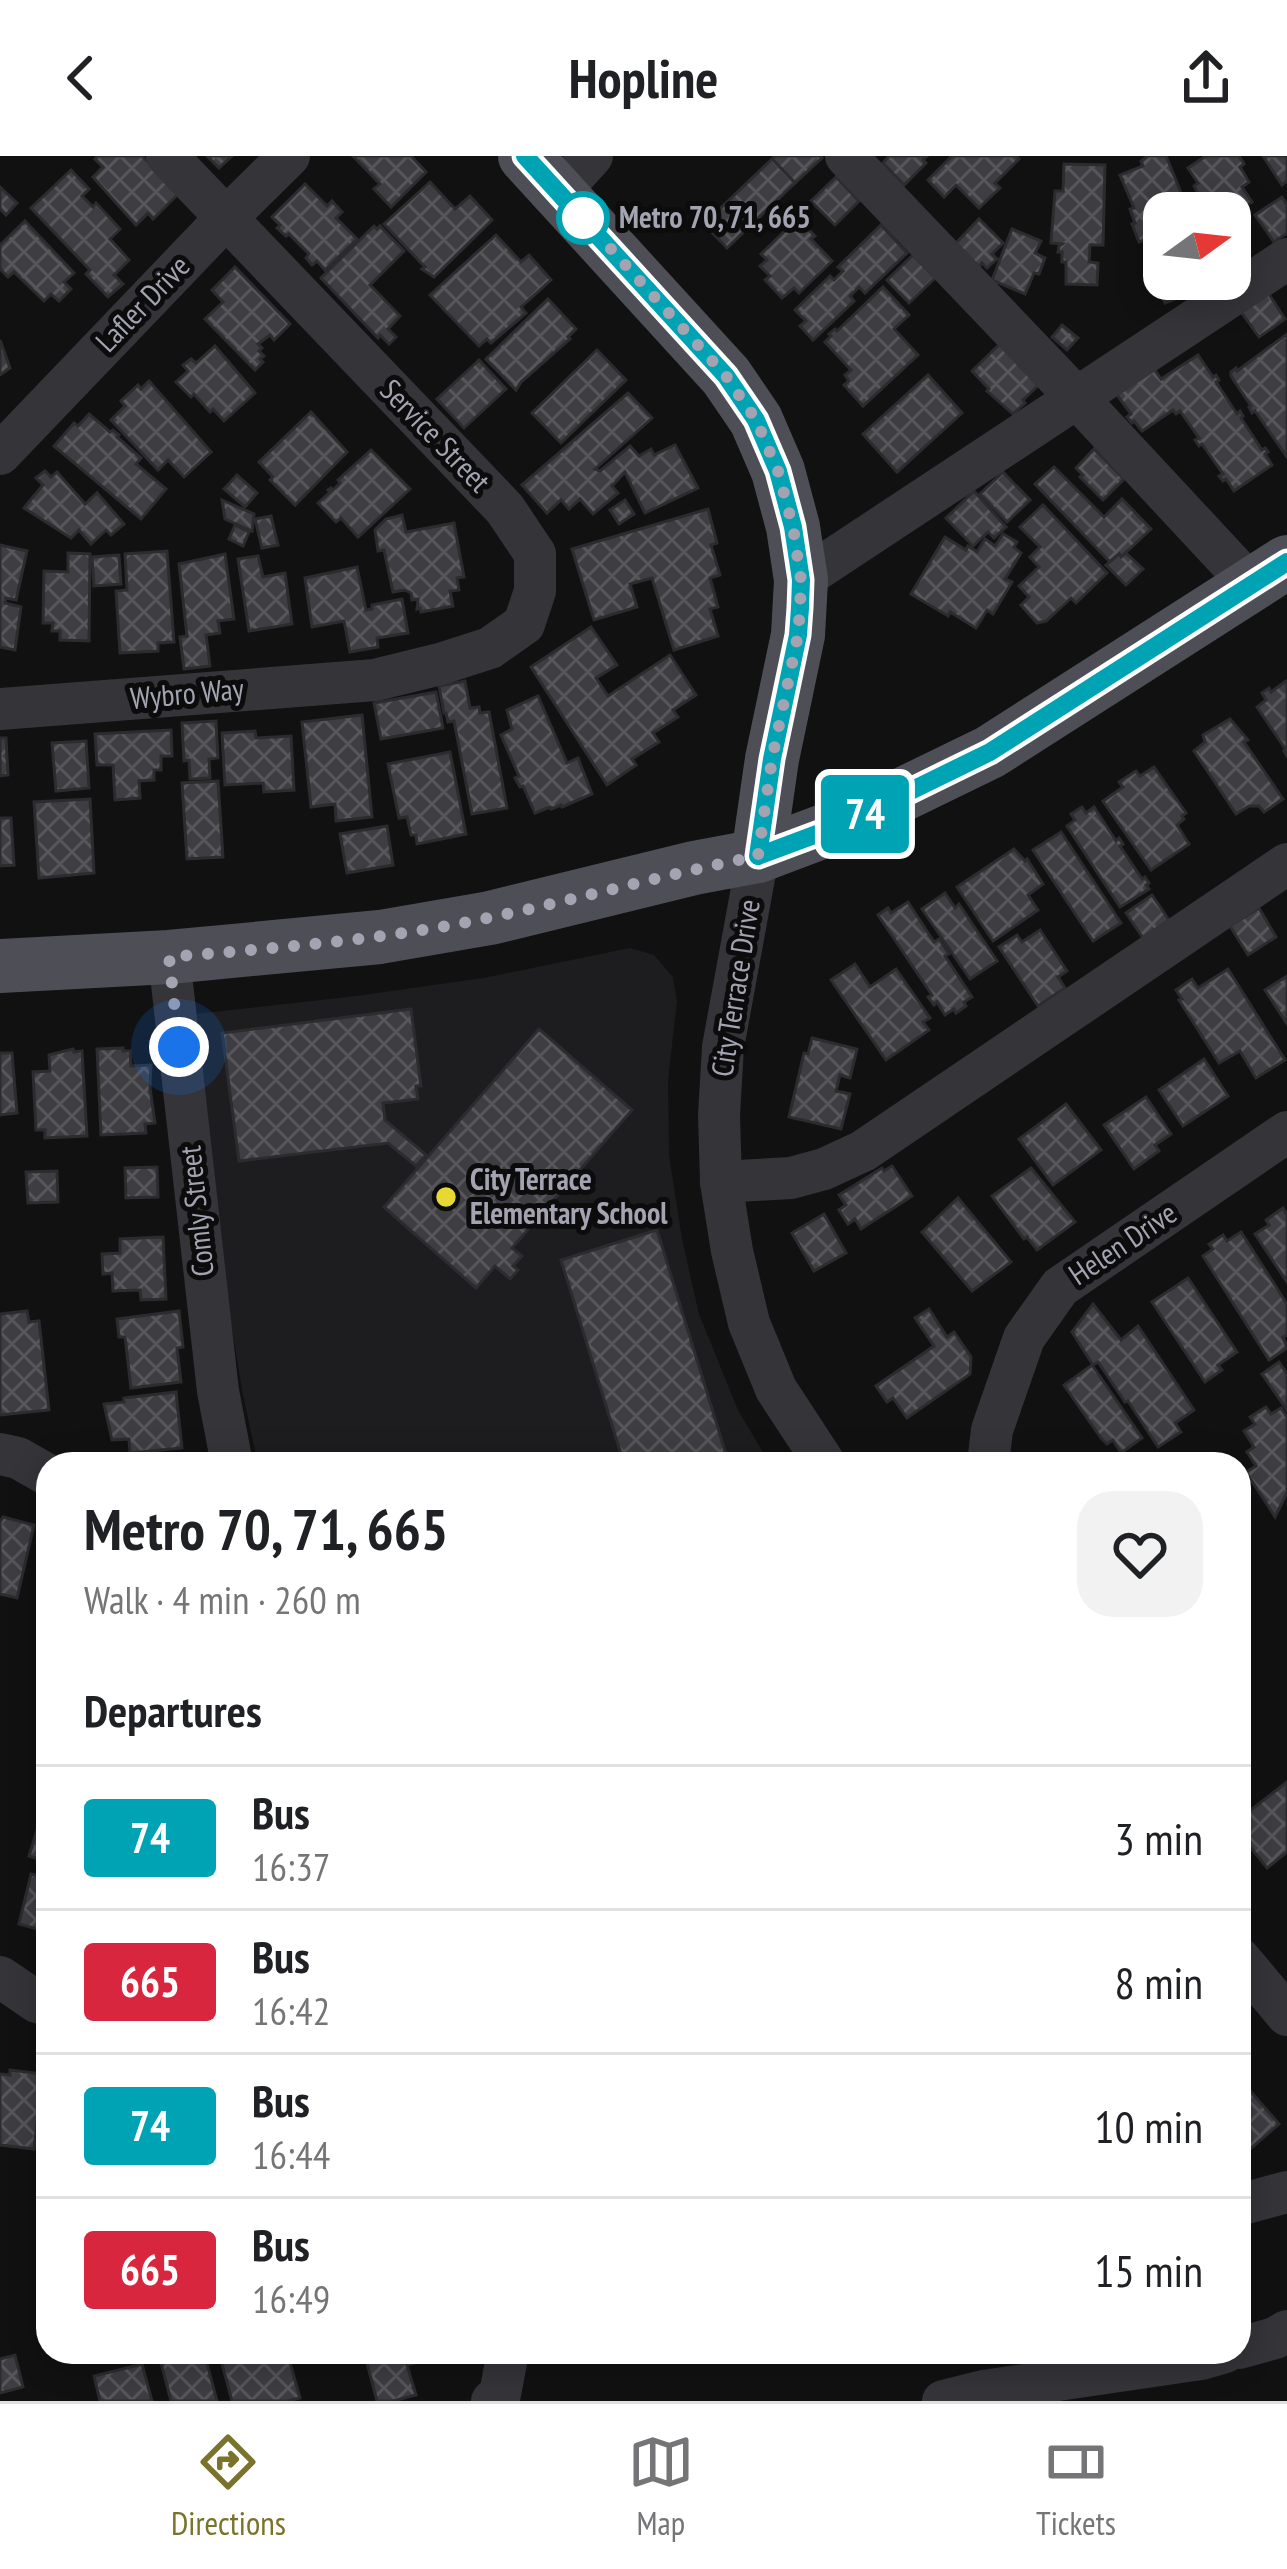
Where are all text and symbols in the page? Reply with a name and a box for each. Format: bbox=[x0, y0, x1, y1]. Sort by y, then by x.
text: Hopline bbox=[569, 43, 718, 113]
icon: back bbox=[48, 45, 114, 111]
icon: share bbox=[1173, 45, 1239, 111]
north arrow bbox=[1143, 192, 1251, 300]
map controls bbox=[1143, 192, 1251, 300]
marker: Metro 70, 71, 665 bbox=[558, 193, 608, 243]
place label: Metro 70, 71, 665 bbox=[619, 197, 811, 236]
street label: Lafler Drive bbox=[86, 246, 197, 360]
street label: Service Street bbox=[373, 370, 500, 500]
street label: Wybro Way bbox=[129, 668, 246, 717]
line badge: 74 bbox=[811, 775, 919, 853]
text: 74 bbox=[845, 786, 885, 841]
street label: City Terrace Drive bbox=[701, 896, 768, 1079]
your location bbox=[149, 1017, 209, 1077]
street label: Comly Street bbox=[169, 1143, 222, 1278]
place label: City Terrace Elementary School bbox=[470, 1159, 668, 1232]
marker: City Terrace Elementary School bbox=[433, 1184, 459, 1210]
street label: Helen Drive bbox=[1061, 1193, 1184, 1293]
button: heart bbox=[1077, 1491, 1203, 1617]
text: Metro 70, 71, 665 bbox=[84, 1492, 448, 1566]
text: Walk · 4 min · 260 m bbox=[84, 1574, 361, 1625]
text: Departures bbox=[84, 1681, 262, 1739]
text: Bus bbox=[252, 1783, 310, 1841]
text: 3 min bbox=[1114, 1809, 1203, 1867]
text: 74 bbox=[130, 1810, 170, 1865]
text: 16:37 bbox=[252, 1841, 330, 1892]
text: Bus bbox=[252, 1927, 310, 1985]
text: 8 min bbox=[1114, 1953, 1203, 2011]
text: 665 bbox=[120, 1954, 180, 2009]
text: 16:42 bbox=[252, 1985, 330, 2036]
text: Bus bbox=[252, 2071, 310, 2129]
text: 10 min bbox=[1094, 2097, 1203, 2155]
text: 74 bbox=[130, 2098, 170, 2153]
text: 16:44 bbox=[252, 2129, 330, 2180]
text: Bus bbox=[252, 2215, 310, 2273]
text: 15 min bbox=[1094, 2241, 1203, 2299]
text: 665 bbox=[120, 2242, 180, 2297]
text: 16:49 bbox=[252, 2273, 330, 2324]
tab: Directions bbox=[171, 2429, 286, 2544]
tab: Map bbox=[628, 2429, 694, 2544]
tab: Tickets bbox=[1036, 2429, 1116, 2544]

